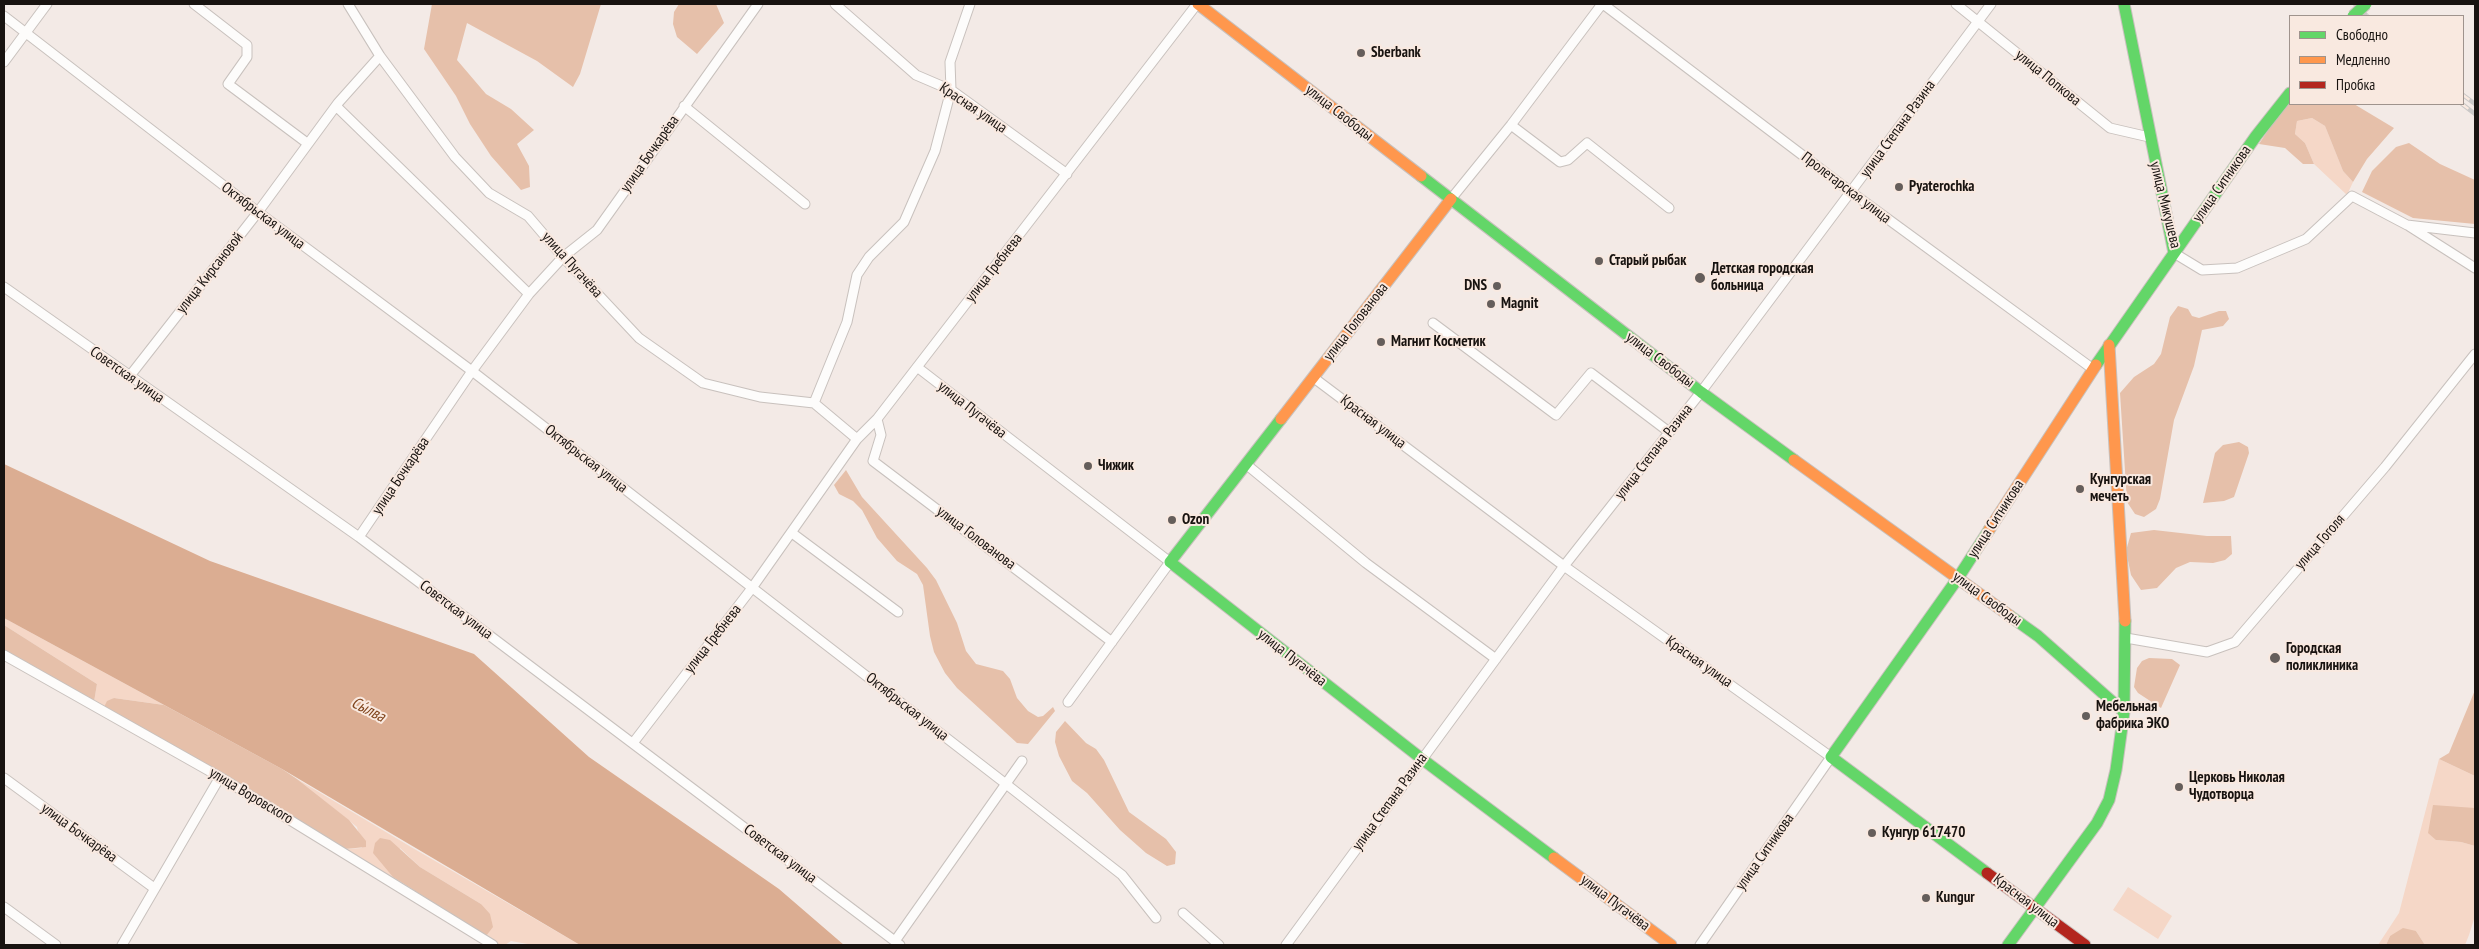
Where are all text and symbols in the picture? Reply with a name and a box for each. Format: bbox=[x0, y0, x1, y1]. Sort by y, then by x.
legend bbox=[2289, 15, 2464, 105]
text: Свободно bbox=[2336, 25, 2388, 44]
place label: Sberbank bbox=[1371, 44, 1421, 62]
street label: улица Попкова bbox=[2012, 46, 2084, 110]
marker: Sberbank bbox=[1355, 47, 1367, 59]
text: Медленно bbox=[2336, 50, 2390, 69]
text: Пробка bbox=[2336, 75, 2375, 94]
street label: улица Степана Разина bbox=[1857, 77, 1939, 181]
street label: Красная улица bbox=[936, 79, 1010, 137]
street label: улица Свободы bbox=[1302, 81, 1376, 145]
street label: улица Бочкарёва bbox=[617, 112, 683, 196]
street label: улица Ситникова bbox=[2189, 142, 2255, 226]
street label: Пролетарская улица bbox=[1798, 148, 1894, 228]
street label: улица Микушева bbox=[2146, 160, 2184, 250]
place label: Pyaterochka bbox=[1909, 178, 1975, 196]
street label: Октябрьская улица bbox=[218, 179, 308, 253]
marker: Pyaterochka bbox=[1893, 181, 1905, 193]
street label: улица Пугачёва bbox=[538, 228, 606, 302]
street label: улица Кирсановой bbox=[173, 229, 247, 317]
street label: улица Гребнева bbox=[962, 230, 1026, 306]
place label: Старый рыбак bbox=[1609, 252, 1686, 270]
marker: Старый рыбак bbox=[1593, 255, 1605, 267]
place label: Детская городская больница bbox=[1711, 260, 1814, 295]
marker: Детская городская больница bbox=[1693, 271, 1707, 285]
place label: DNS bbox=[1464, 277, 1487, 295]
street label: улица Голованова bbox=[1320, 279, 1392, 365]
marker: DNS bbox=[1491, 280, 1503, 292]
place label: Magnit bbox=[1501, 295, 1538, 313]
marker: Magnit bbox=[1485, 298, 1497, 310]
street label: улица Свободы bbox=[1622, 328, 1698, 392]
place label: Магнит Косметик bbox=[1391, 333, 1486, 351]
marker: Магнит Косметик bbox=[1375, 336, 1387, 348]
street label: Советская улица bbox=[86, 343, 168, 407]
street label: улица Пугачёва bbox=[934, 378, 1010, 442]
street label: Красная улица bbox=[1337, 391, 1409, 453]
street label: улица Степана Разина bbox=[1611, 401, 1697, 503]
street label: Октябрьская улица bbox=[541, 421, 631, 497]
street label: улица Бочкарёва bbox=[368, 434, 434, 518]
place label: Чижик bbox=[1098, 457, 1134, 475]
marker: Чижик bbox=[1082, 460, 1094, 472]
place label: Кунгурская мечеть bbox=[2090, 471, 2151, 506]
street label: улица Ситникова bbox=[1964, 477, 2028, 561]
marker: Кунгурская мечеть bbox=[2074, 483, 2086, 495]
street label: улица Голованова bbox=[933, 502, 1019, 574]
place label: Ozon bbox=[1182, 511, 1209, 529]
street label: улица Гоголя bbox=[2291, 511, 2349, 573]
marker: Ozon bbox=[1166, 514, 1178, 526]
street label: улица Свободы bbox=[1949, 568, 2025, 630]
street label: Советская улица bbox=[416, 577, 496, 643]
street label: улица Гребнева bbox=[681, 601, 745, 677]
street label: улица Пугачёва bbox=[1254, 626, 1330, 690]
street label: Красная улица bbox=[1662, 632, 1736, 692]
place label: Городская поликлиника bbox=[2286, 640, 2358, 675]
marker: Городская поликлиника bbox=[2268, 651, 2282, 665]
street label: Октябрьская улица bbox=[862, 669, 952, 745]
water label: Сы́лва bbox=[348, 693, 388, 727]
place label: Мебельная фабрика ЭКО bbox=[2096, 698, 2169, 733]
marker: Мебельная фабрика ЭКО bbox=[2080, 710, 2092, 722]
street label: улица Степана Разина bbox=[1349, 750, 1431, 854]
street label: улица Воровского bbox=[206, 764, 296, 828]
place label: Церковь Николая Чудотворца bbox=[2189, 769, 2285, 804]
marker: Церковь Николая Чудотворца bbox=[2173, 781, 2185, 793]
street label: улица Бочкарёва bbox=[37, 799, 121, 867]
street label: улица Ситникова bbox=[1732, 810, 1798, 894]
street label: Советская улица bbox=[740, 821, 820, 887]
place label: Кунгур 617470 bbox=[1882, 824, 1965, 842]
marker: Кунгур 617470 bbox=[1866, 827, 1878, 839]
street label: Красная улица bbox=[1990, 870, 2062, 932]
street label: улица Пугачёва bbox=[1577, 871, 1653, 935]
place label: Kungur bbox=[1936, 889, 1975, 907]
marker: Kungur bbox=[1920, 892, 1932, 904]

